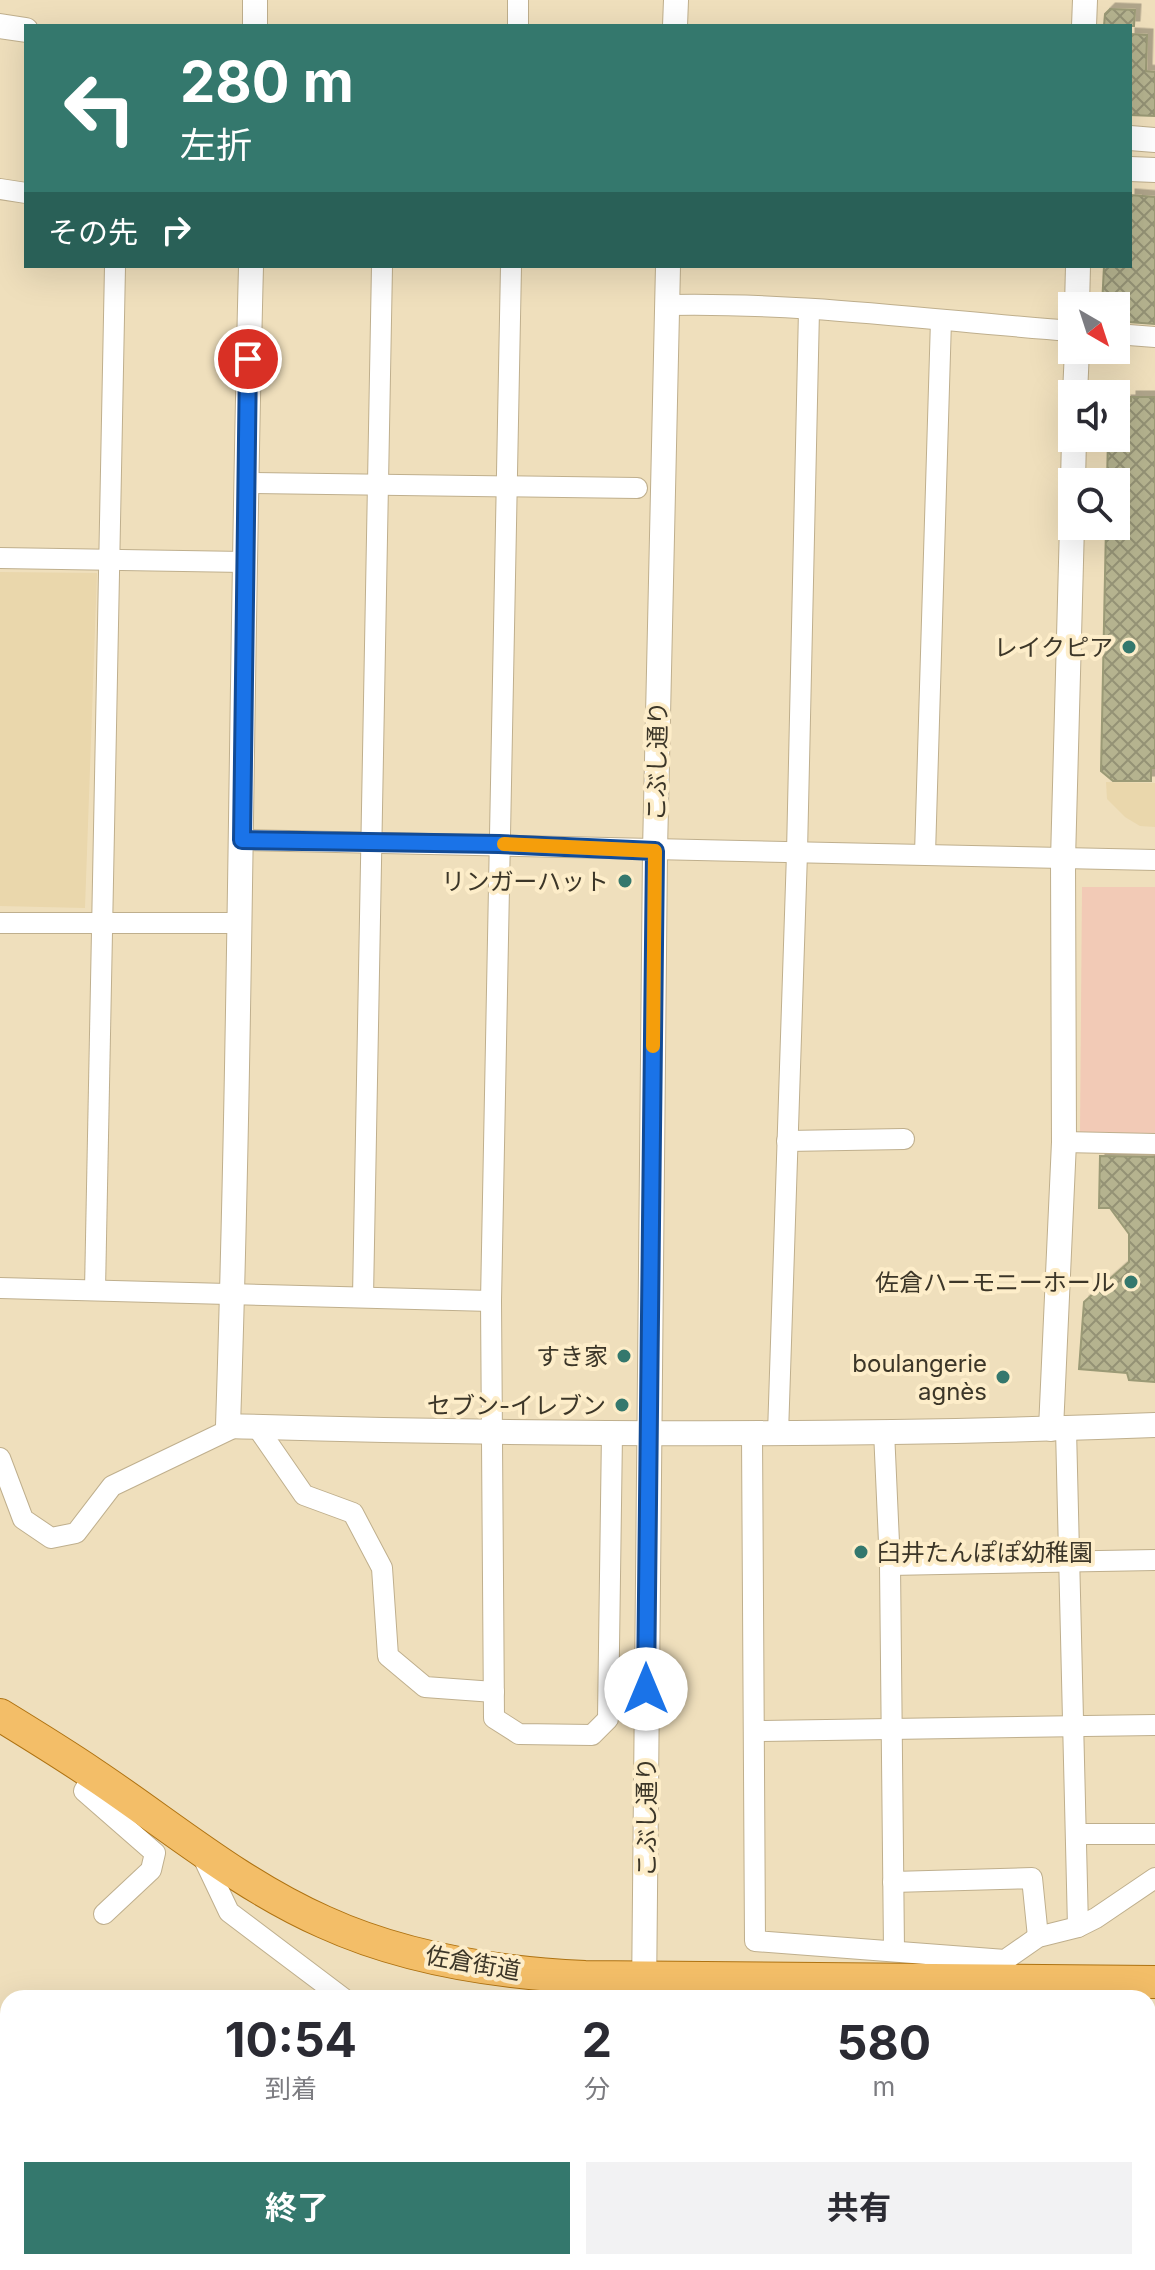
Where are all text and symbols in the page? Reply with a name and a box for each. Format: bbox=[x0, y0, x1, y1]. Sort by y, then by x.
text: 280 m bbox=[180, 48, 354, 116]
icon: left bbox=[48, 56, 152, 160]
text: 左折 bbox=[180, 123, 252, 167]
icon: right bbox=[154, 208, 198, 252]
text: その先 bbox=[48, 214, 138, 250]
north arrow bbox=[1058, 292, 1130, 364]
map controls bbox=[1058, 292, 1130, 540]
pin bbox=[214, 325, 282, 393]
icon: arrive bbox=[226, 337, 270, 381]
button: sound bbox=[1058, 380, 1130, 452]
button: search bbox=[1058, 468, 1130, 540]
place label: レイクピア bbox=[993, 633, 1113, 662]
marker: レイクピア bbox=[1120, 638, 1138, 656]
street label: こぶし通り bbox=[641, 701, 673, 821]
place label: リンガーハット bbox=[441, 867, 609, 896]
marker: リンガーハット bbox=[616, 872, 634, 890]
place label: 佐倉ハーモニーホール bbox=[875, 1268, 1115, 1297]
marker: 佐倉ハーモニーホール bbox=[1122, 1273, 1140, 1291]
place label: すき家 bbox=[536, 1342, 608, 1371]
marker: すき家 bbox=[615, 1347, 633, 1365]
place label: boulangerie agnès bbox=[852, 1349, 987, 1406]
marker: boulangerie agnès bbox=[994, 1368, 1012, 1386]
place label: セブン-イレブン bbox=[427, 1391, 606, 1420]
marker: セブン-イレブン bbox=[613, 1396, 631, 1414]
place label: 臼井たんぽぽ幼稚園 bbox=[877, 1538, 1093, 1567]
marker: 臼井たんぽぽ幼稚園 bbox=[852, 1543, 870, 1561]
position arrow bbox=[604, 1647, 688, 1731]
street label: こぶし通り bbox=[632, 1757, 661, 1877]
street label: 佐倉街道 bbox=[423, 1940, 523, 1986]
text: 10:54 bbox=[225, 2010, 357, 2069]
text: 2 bbox=[582, 2010, 612, 2069]
text: 580 bbox=[837, 2013, 931, 2072]
text: m bbox=[873, 2071, 895, 2102]
text: 到着 bbox=[265, 2073, 317, 2104]
text: 分 bbox=[584, 2073, 610, 2104]
button: 終了 bbox=[24, 2162, 570, 2254]
button: 共有 bbox=[586, 2162, 1132, 2254]

